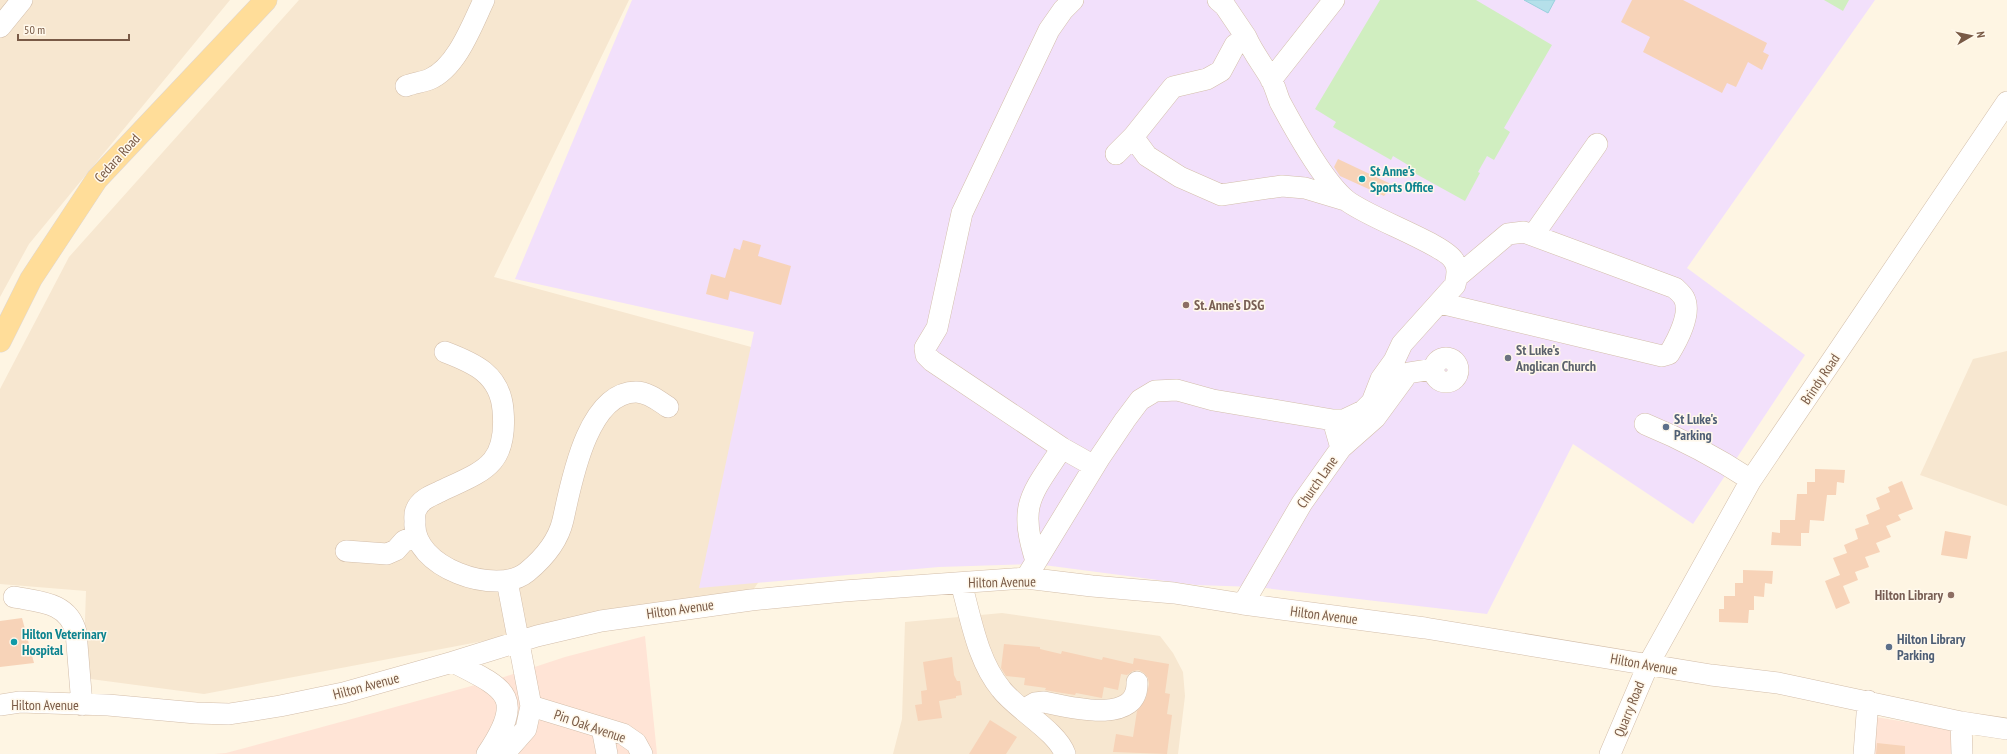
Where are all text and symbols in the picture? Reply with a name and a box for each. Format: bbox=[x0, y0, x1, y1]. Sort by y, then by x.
scale bar bbox=[18, 16, 129, 42]
north arrow bbox=[1951, 16, 1991, 56]
text: 50 m bbox=[24, 22, 45, 37]
text: N bbox=[1973, 30, 1988, 39]
street label: Cedara Road bbox=[90, 130, 144, 186]
place label: St Anne's Sports Office bbox=[1370, 162, 1433, 196]
marker: St Anne's Sports Office bbox=[1357, 174, 1367, 184]
place label: St. Anne's DSG bbox=[1194, 296, 1264, 314]
marker: St. Anne's DSG bbox=[1181, 300, 1191, 310]
place label: St Luke's Anglican Church bbox=[1515, 341, 1596, 375]
street label: Brindy Road bbox=[1796, 350, 1844, 408]
marker: St Luke's Anglican Church bbox=[1503, 353, 1513, 363]
place label: St Luke's Parking bbox=[1674, 410, 1717, 444]
marker: St Luke's Parking bbox=[1661, 422, 1671, 432]
street label: Church Lane bbox=[1292, 452, 1342, 512]
street label: Hilton Avenue bbox=[968, 572, 1036, 592]
place label: Hilton Library bbox=[1875, 586, 1943, 604]
marker: Hilton Library bbox=[1946, 590, 1956, 600]
street label: Hilton Avenue bbox=[645, 595, 715, 623]
street label: Hilton Avenue bbox=[1289, 602, 1359, 628]
place label: Hilton Veterinary Hospital bbox=[22, 625, 107, 659]
place label: Hilton Library Parking bbox=[1897, 630, 1966, 664]
marker: Hilton Veterinary Hospital bbox=[9, 637, 19, 647]
marker: Hilton Library Parking bbox=[1884, 642, 1894, 652]
street label: Hilton Avenue bbox=[1609, 649, 1679, 679]
street label: Hilton Avenue bbox=[331, 668, 401, 703]
street label: Quarry Road bbox=[1610, 678, 1648, 740]
street label: Hilton Avenue bbox=[11, 696, 79, 714]
street label: Pin Oak Avenue bbox=[552, 705, 629, 747]

